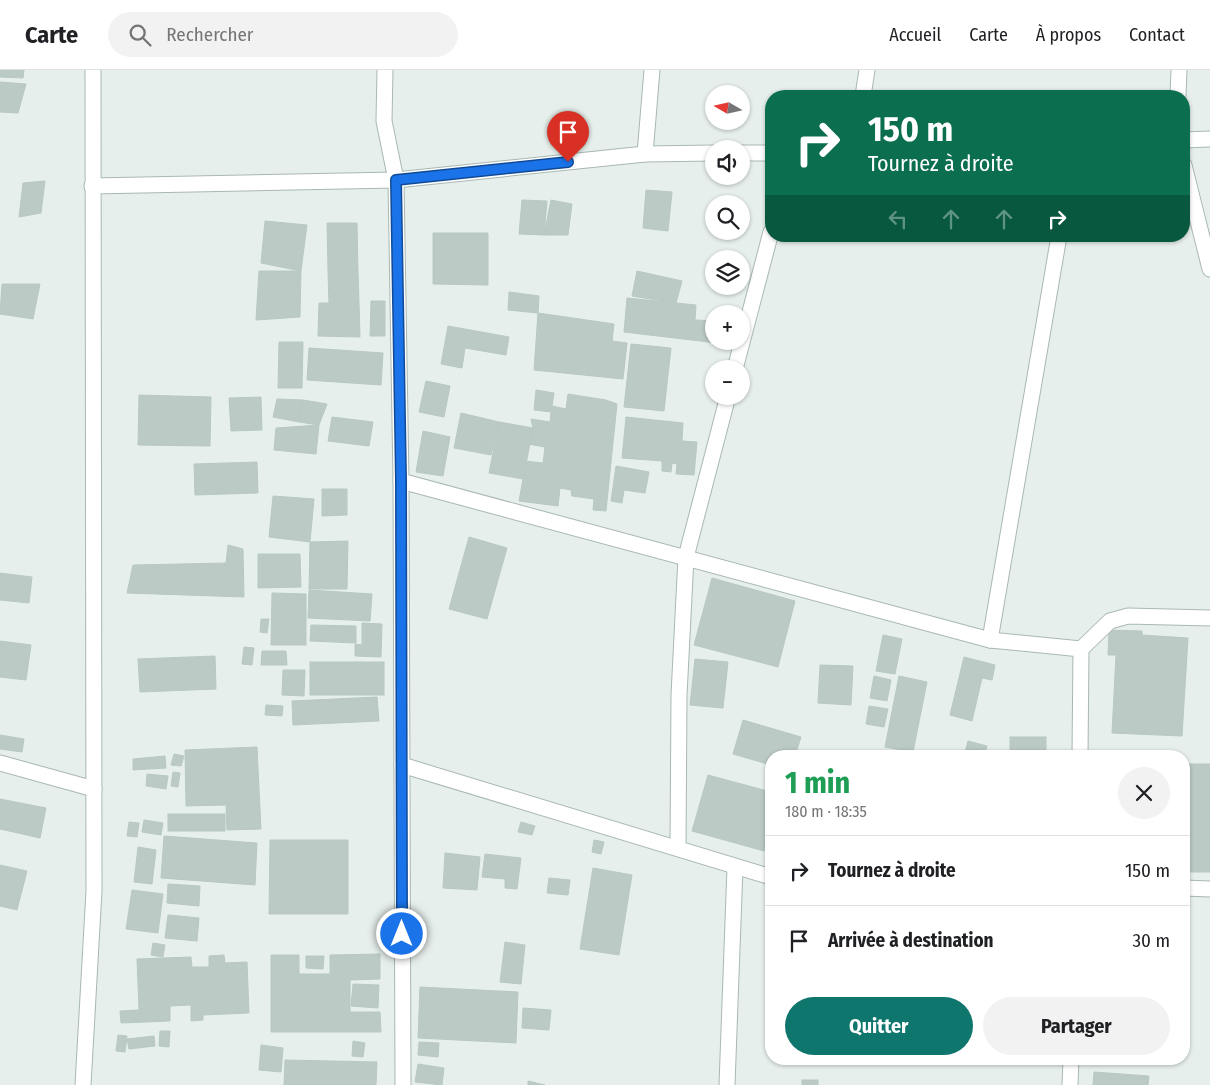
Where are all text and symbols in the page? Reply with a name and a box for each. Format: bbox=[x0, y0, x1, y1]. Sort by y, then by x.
search box bbox=[108, 12, 458, 57]
text: Carte bbox=[25, 21, 78, 49]
icon: search bbox=[126, 21, 154, 49]
text: Rechercher bbox=[166, 23, 253, 46]
text: Accueil bbox=[889, 24, 941, 46]
text: Carte bbox=[969, 24, 1008, 46]
text: À propos bbox=[1036, 24, 1101, 46]
text: Contact bbox=[1129, 24, 1185, 46]
north arrow bbox=[705, 85, 750, 130]
map controls bbox=[705, 85, 750, 405]
text: 150 m bbox=[868, 108, 953, 150]
icon: right bbox=[785, 110, 850, 175]
pin bbox=[547, 111, 589, 162]
icon: arrive bbox=[554, 118, 582, 146]
button: sound bbox=[705, 140, 750, 185]
text: Tournez à droite bbox=[868, 150, 1014, 177]
button: search bbox=[705, 195, 750, 240]
icon: left bbox=[884, 205, 912, 233]
icon: ahead bbox=[937, 205, 965, 233]
icon: ahead bbox=[990, 205, 1018, 233]
icon: right bbox=[1043, 205, 1071, 233]
button: layers bbox=[705, 250, 750, 295]
button: + bbox=[705, 305, 750, 350]
button: − bbox=[705, 360, 750, 405]
text: 1 min bbox=[785, 765, 850, 801]
button: close bbox=[1118, 767, 1170, 819]
text: 180 m · 18:35 bbox=[785, 802, 867, 821]
icon: right bbox=[785, 857, 813, 885]
text: Tournez à droite bbox=[828, 859, 956, 882]
text: 150 m bbox=[1125, 859, 1170, 882]
position arrow bbox=[375, 907, 427, 959]
icon: arrive bbox=[785, 927, 813, 955]
text: Arrivée à destination bbox=[828, 929, 994, 952]
text: 30 m bbox=[1132, 929, 1170, 952]
button: Quitter bbox=[785, 997, 973, 1055]
button: Partager bbox=[983, 997, 1170, 1055]

